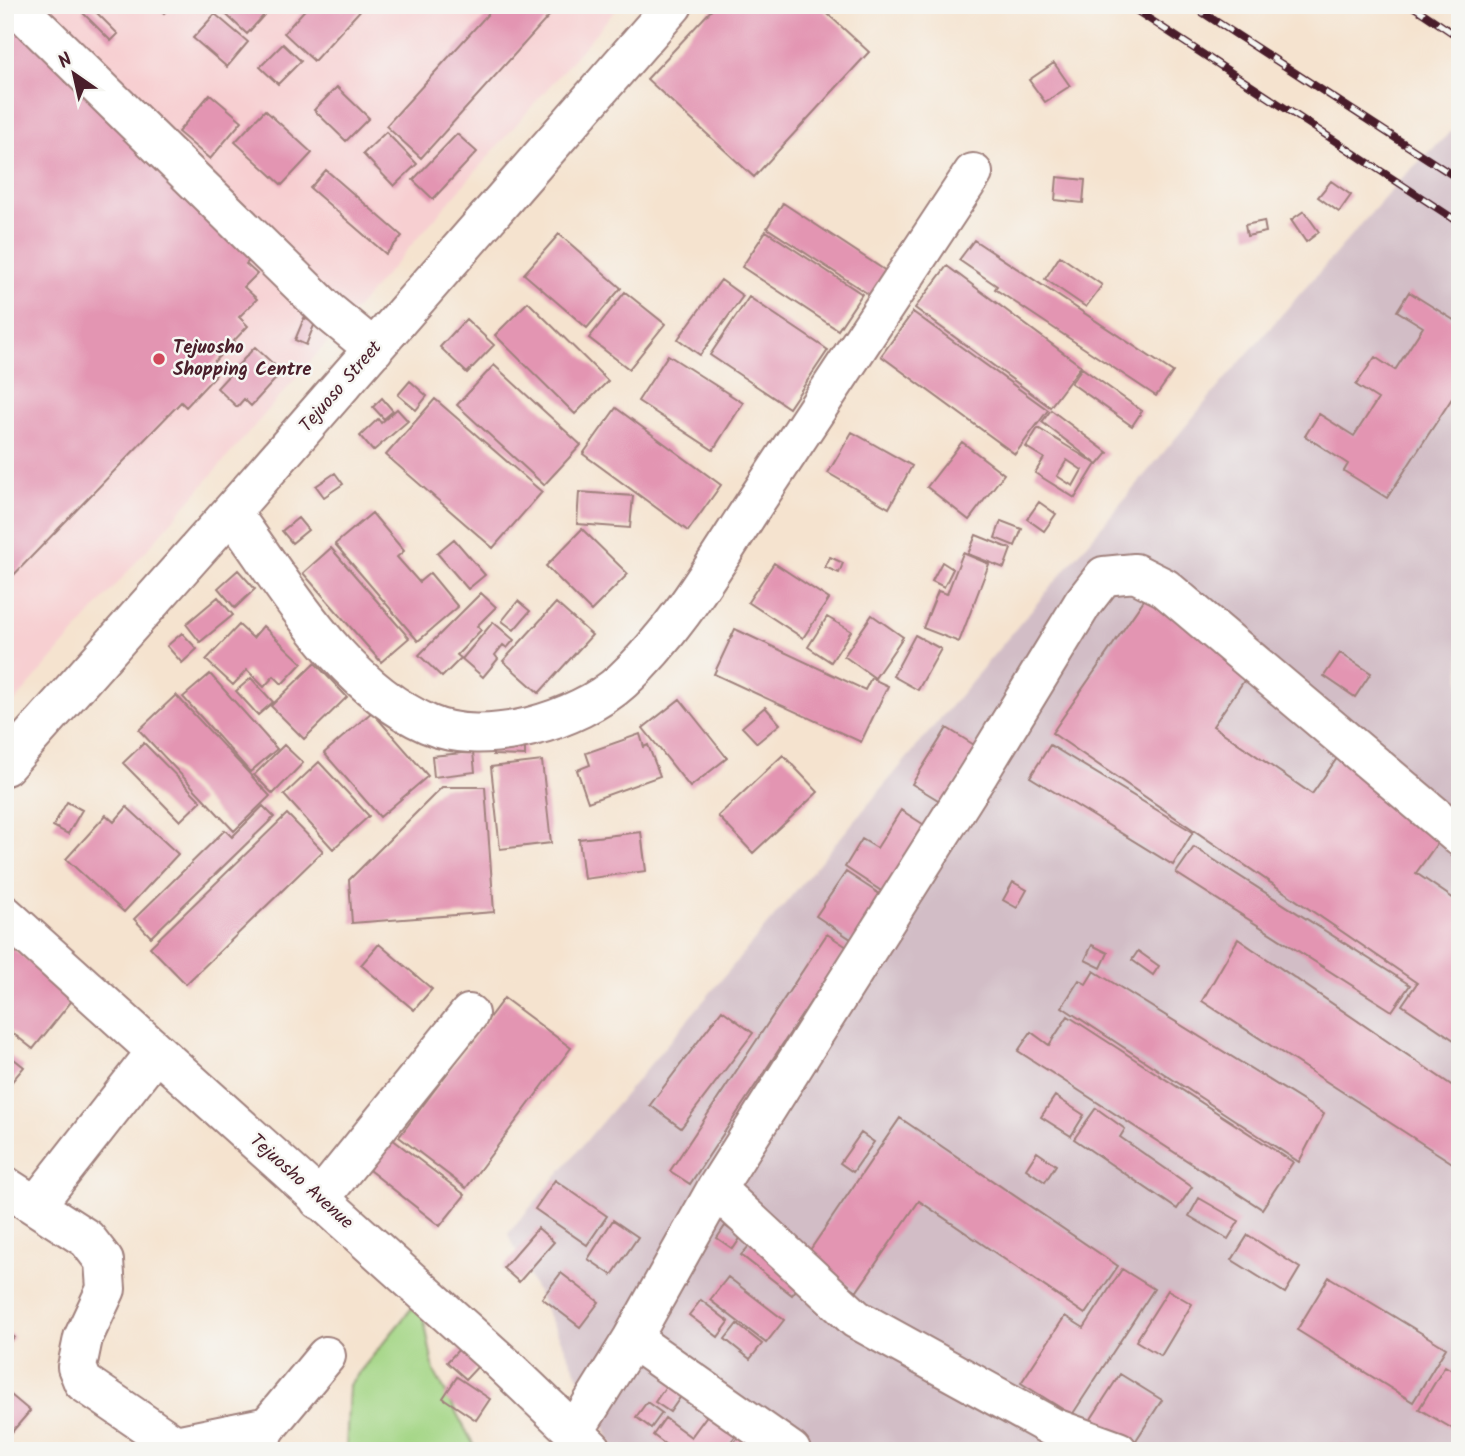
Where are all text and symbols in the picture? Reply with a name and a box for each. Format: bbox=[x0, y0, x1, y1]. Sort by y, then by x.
north arrow bbox=[38, 38, 108, 108]
text: N bbox=[52, 46, 79, 77]
place label: Tejuosho Shopping Centre bbox=[173, 333, 311, 385]
street label: Tejuoso Street bbox=[292, 334, 390, 440]
marker: Tejuosho Shopping Centre bbox=[151, 351, 167, 367]
street label: Tejuosho Avenue bbox=[242, 1127, 360, 1238]

